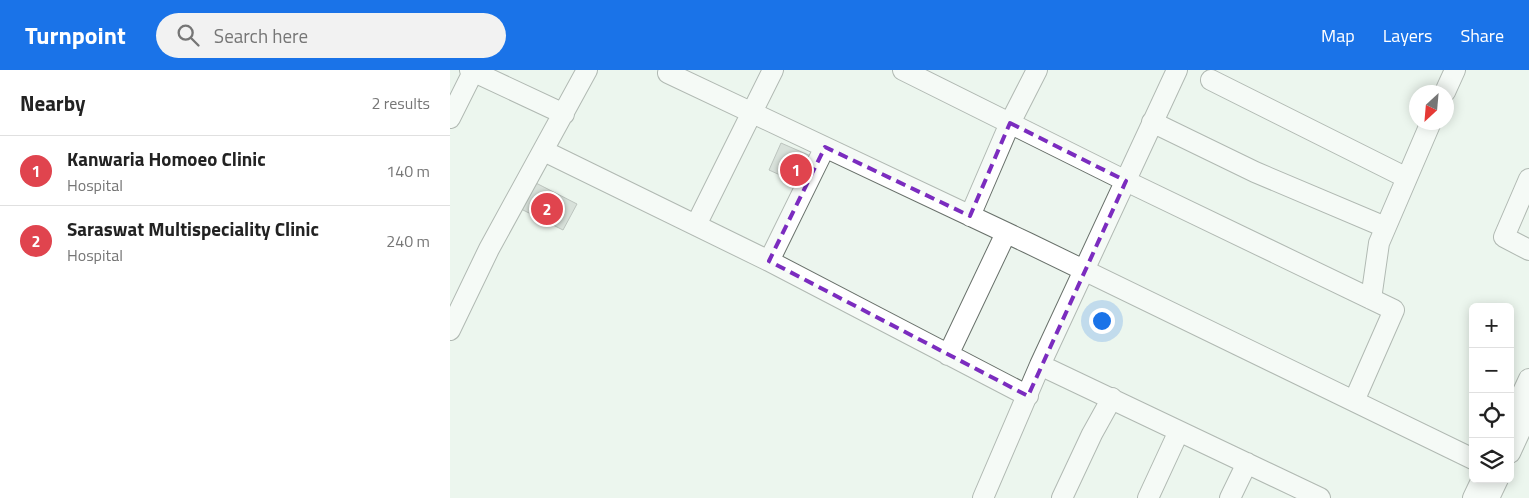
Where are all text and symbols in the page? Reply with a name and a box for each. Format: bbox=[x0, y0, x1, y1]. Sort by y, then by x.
search box bbox=[156, 13, 506, 58]
text: Turnpoint bbox=[25, 17, 126, 53]
icon: search bbox=[174, 21, 202, 49]
text: Search here bbox=[214, 21, 308, 50]
text: Map bbox=[1321, 22, 1355, 49]
text: Layers bbox=[1383, 22, 1432, 49]
text: Share bbox=[1460, 22, 1504, 49]
north arrow bbox=[1409, 85, 1454, 130]
text: Nearby bbox=[20, 87, 85, 119]
text: 2 results bbox=[371, 91, 430, 115]
text: Kanwaria Homoeo Clinic bbox=[67, 144, 266, 173]
pin: 1 bbox=[780, 151, 812, 189]
text: 1 bbox=[32, 159, 40, 183]
text: 140 m bbox=[386, 159, 430, 183]
text: Hospital bbox=[67, 173, 123, 197]
pin: 2 bbox=[531, 190, 563, 228]
text: Saraswat Multispeciality Clinic bbox=[67, 214, 319, 243]
text: 2 bbox=[32, 229, 40, 253]
text: 240 m bbox=[386, 229, 430, 253]
text: Hospital bbox=[67, 243, 123, 267]
map controls bbox=[1469, 303, 1514, 483]
button: + bbox=[1469, 303, 1514, 348]
your location bbox=[1089, 308, 1115, 334]
button: − bbox=[1469, 348, 1514, 393]
button: locate bbox=[1469, 393, 1514, 438]
button: layers bbox=[1469, 438, 1514, 483]

